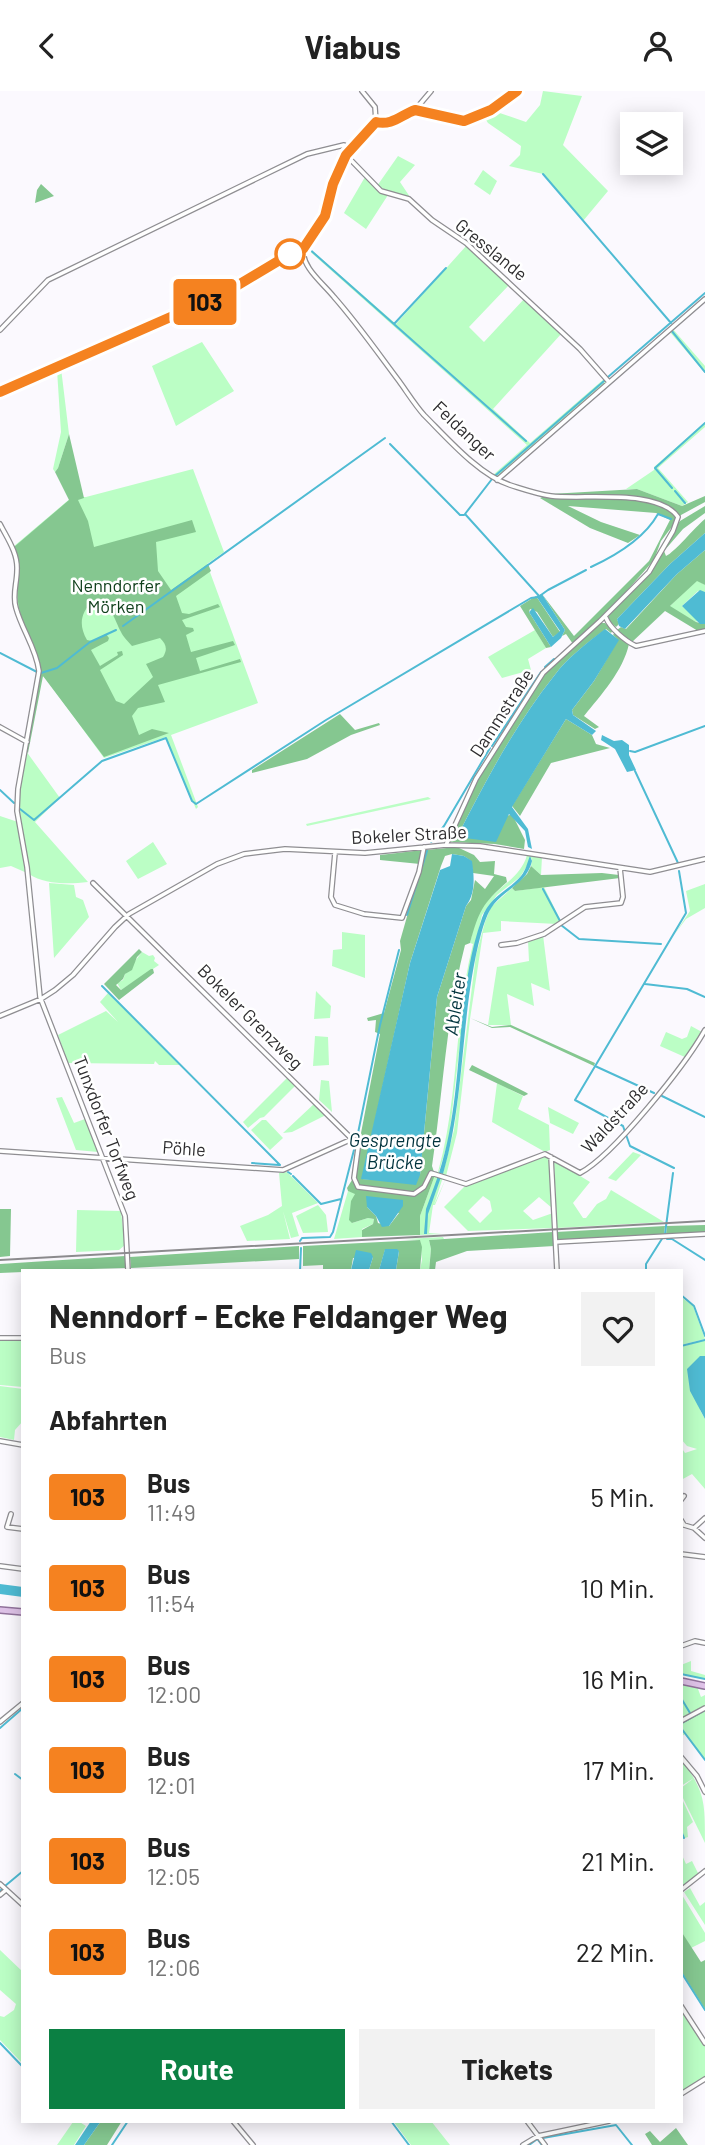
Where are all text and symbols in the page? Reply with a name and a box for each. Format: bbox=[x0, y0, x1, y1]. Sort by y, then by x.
icon: back bbox=[28, 27, 66, 65]
text: Viabus bbox=[304, 27, 401, 65]
icon: person bbox=[639, 27, 677, 65]
map controls bbox=[620, 112, 683, 175]
button: layers bbox=[620, 112, 683, 175]
street label: Gresslande bbox=[451, 214, 532, 285]
unlabelled marker bbox=[275, 239, 305, 269]
line badge: 103 bbox=[165, 279, 245, 325]
text: 103 bbox=[187, 287, 223, 316]
street label: Feldanger bbox=[429, 396, 501, 465]
park label: Nenndorfer Mörken bbox=[71, 574, 161, 617]
street label: Dammstraße bbox=[465, 664, 538, 761]
street label: Bokeler Straße bbox=[351, 820, 467, 848]
street label: Bokeler Grenzweg bbox=[193, 959, 308, 1074]
water label: Ableiter bbox=[439, 970, 470, 1037]
street label: Tunxdorfer Torfweg bbox=[69, 1052, 145, 1203]
street label: Waldstraße bbox=[576, 1077, 653, 1157]
water label: Gesprengte Brücke bbox=[349, 1128, 441, 1173]
street label: Pöhle bbox=[162, 1136, 206, 1160]
button: heart bbox=[581, 1292, 655, 1366]
text: Nenndorf - Ecke Feldanger Weg bbox=[49, 1295, 508, 1335]
text: Bus bbox=[49, 1341, 87, 1369]
text: Abfahrten bbox=[49, 1404, 167, 1435]
text: Bus bbox=[147, 1467, 190, 1498]
text: 5 Min. bbox=[591, 1481, 655, 1512]
text: 103 bbox=[70, 1482, 105, 1511]
text: 11:49 bbox=[147, 1498, 196, 1526]
text: Bus bbox=[147, 1558, 190, 1589]
text: 10 Min. bbox=[580, 1572, 655, 1603]
text: 103 bbox=[70, 1573, 105, 1602]
text: 11:54 bbox=[147, 1589, 195, 1617]
text: Bus bbox=[147, 1649, 190, 1680]
text: 16 Min. bbox=[581, 1663, 655, 1694]
text: 103 bbox=[70, 1664, 105, 1693]
text: 12:00 bbox=[147, 1680, 201, 1708]
text: Bus bbox=[147, 1740, 190, 1771]
text: 17 Min. bbox=[582, 1754, 655, 1785]
text: 103 bbox=[70, 1755, 105, 1784]
text: 12:01 bbox=[147, 1771, 196, 1799]
text: Bus bbox=[147, 1831, 190, 1862]
text: 21 Min. bbox=[581, 1845, 655, 1876]
text: 103 bbox=[70, 1846, 105, 1875]
text: 12:05 bbox=[147, 1862, 200, 1890]
text: Bus bbox=[147, 1922, 190, 1953]
text: 22 Min. bbox=[576, 1936, 655, 1967]
text: 103 bbox=[70, 1937, 105, 1966]
text: 12:06 bbox=[147, 1953, 200, 1981]
button: Route bbox=[49, 2029, 345, 2109]
button: Tickets bbox=[359, 2029, 655, 2109]

